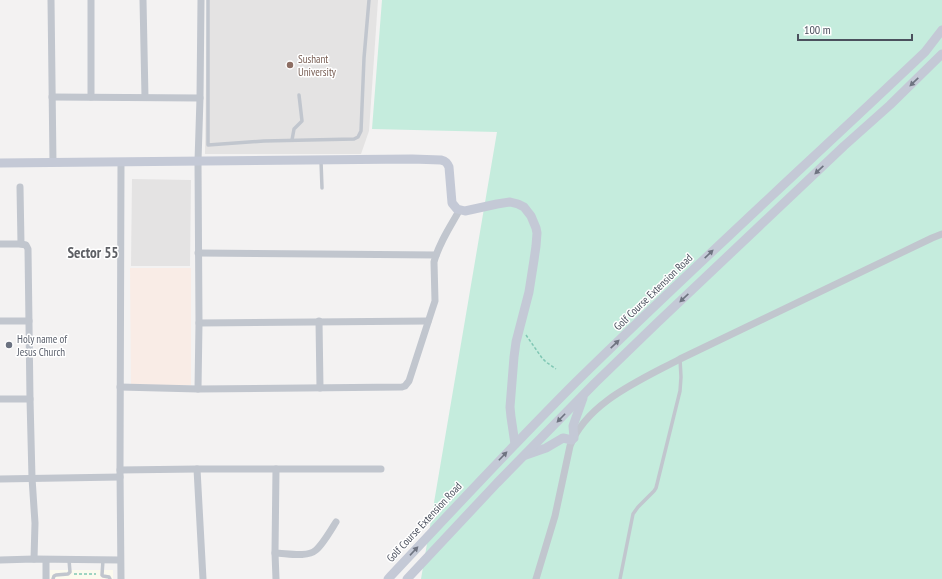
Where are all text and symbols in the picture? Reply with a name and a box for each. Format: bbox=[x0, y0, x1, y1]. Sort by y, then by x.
scale bar bbox=[798, 16, 912, 42]
text: 100 m bbox=[804, 22, 831, 37]
place label: Sushant University bbox=[298, 52, 337, 79]
marker: Sushant University bbox=[285, 60, 295, 70]
one-way arrow bbox=[909, 77, 919, 87]
one-way arrow bbox=[814, 165, 824, 175]
district label: Sector 55 bbox=[67, 243, 119, 262]
one-way arrow bbox=[704, 250, 714, 259]
street label: Golf Course Extension Road bbox=[611, 251, 695, 333]
one-way arrow bbox=[679, 293, 689, 302]
place label: Holy name of Jesus Church bbox=[16, 332, 68, 359]
marker: Holy name of Jesus Church bbox=[4, 340, 14, 350]
one-way arrow bbox=[610, 340, 620, 349]
one-way arrow bbox=[556, 413, 566, 423]
one-way arrow bbox=[499, 451, 508, 461]
street label: Golf Course Extension Road bbox=[383, 479, 465, 565]
one-way arrow bbox=[410, 545, 419, 556]

